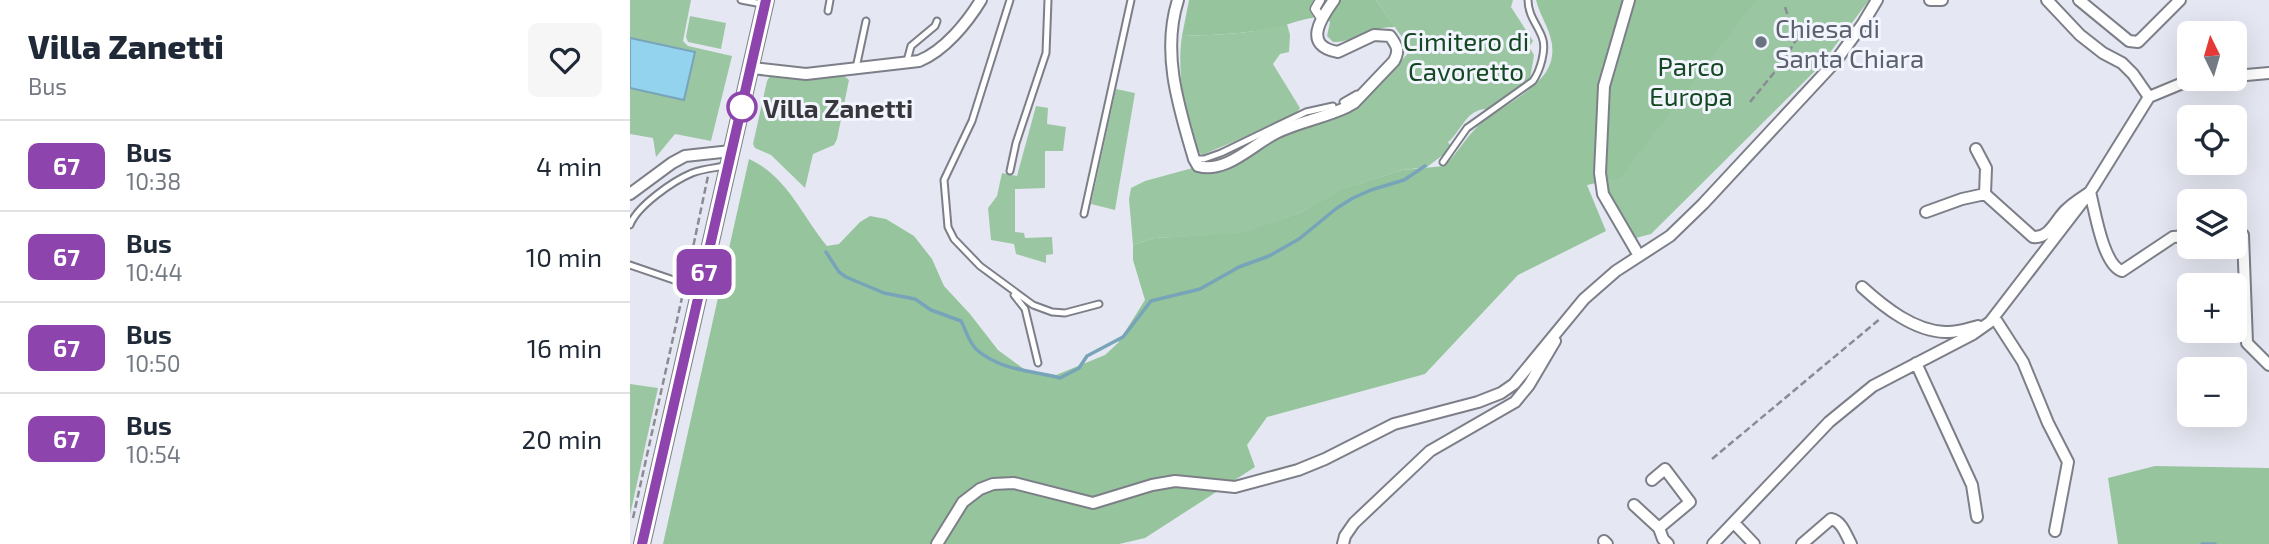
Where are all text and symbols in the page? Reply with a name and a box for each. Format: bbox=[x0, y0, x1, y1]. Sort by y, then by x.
place label: Chiesa di Santa Chiara bbox=[1775, 12, 1924, 73]
north arrow bbox=[2177, 21, 2247, 91]
map controls bbox=[2177, 21, 2247, 427]
button: heart bbox=[528, 23, 602, 97]
park label: Cimitero di Cavoretto bbox=[1403, 25, 1529, 86]
text: Villa Zanetti bbox=[28, 26, 224, 66]
marker: Chiesa di Santa Chiara bbox=[1753, 34, 1769, 50]
park label: Parco Europa bbox=[1649, 50, 1733, 111]
text: Bus bbox=[28, 72, 67, 100]
marker: Villa Zanetti bbox=[727, 92, 757, 122]
place label: Villa Zanetti bbox=[763, 92, 913, 123]
button: locate bbox=[2177, 105, 2247, 175]
text: Bus bbox=[126, 136, 172, 167]
text: 4 min bbox=[536, 150, 602, 181]
text: 67 bbox=[53, 151, 80, 180]
text: 10:38 bbox=[126, 167, 181, 195]
button: layers bbox=[2177, 189, 2247, 259]
text: Bus bbox=[126, 227, 172, 258]
text: 10 min bbox=[526, 241, 602, 272]
text: 67 bbox=[53, 242, 80, 271]
line badge: 67 bbox=[672, 249, 735, 295]
text: 67 bbox=[691, 257, 717, 286]
text: 10:44 bbox=[126, 258, 183, 286]
button: + bbox=[2177, 273, 2247, 343]
text: Bus bbox=[126, 318, 172, 349]
text: 16 min bbox=[527, 332, 602, 363]
text: 67 bbox=[53, 333, 80, 362]
text: 10:50 bbox=[126, 349, 181, 377]
button: − bbox=[2177, 357, 2247, 427]
text: Bus bbox=[126, 409, 172, 440]
text: 20 min bbox=[522, 423, 602, 454]
text: 67 bbox=[53, 424, 80, 453]
text: 10:54 bbox=[126, 440, 181, 468]

